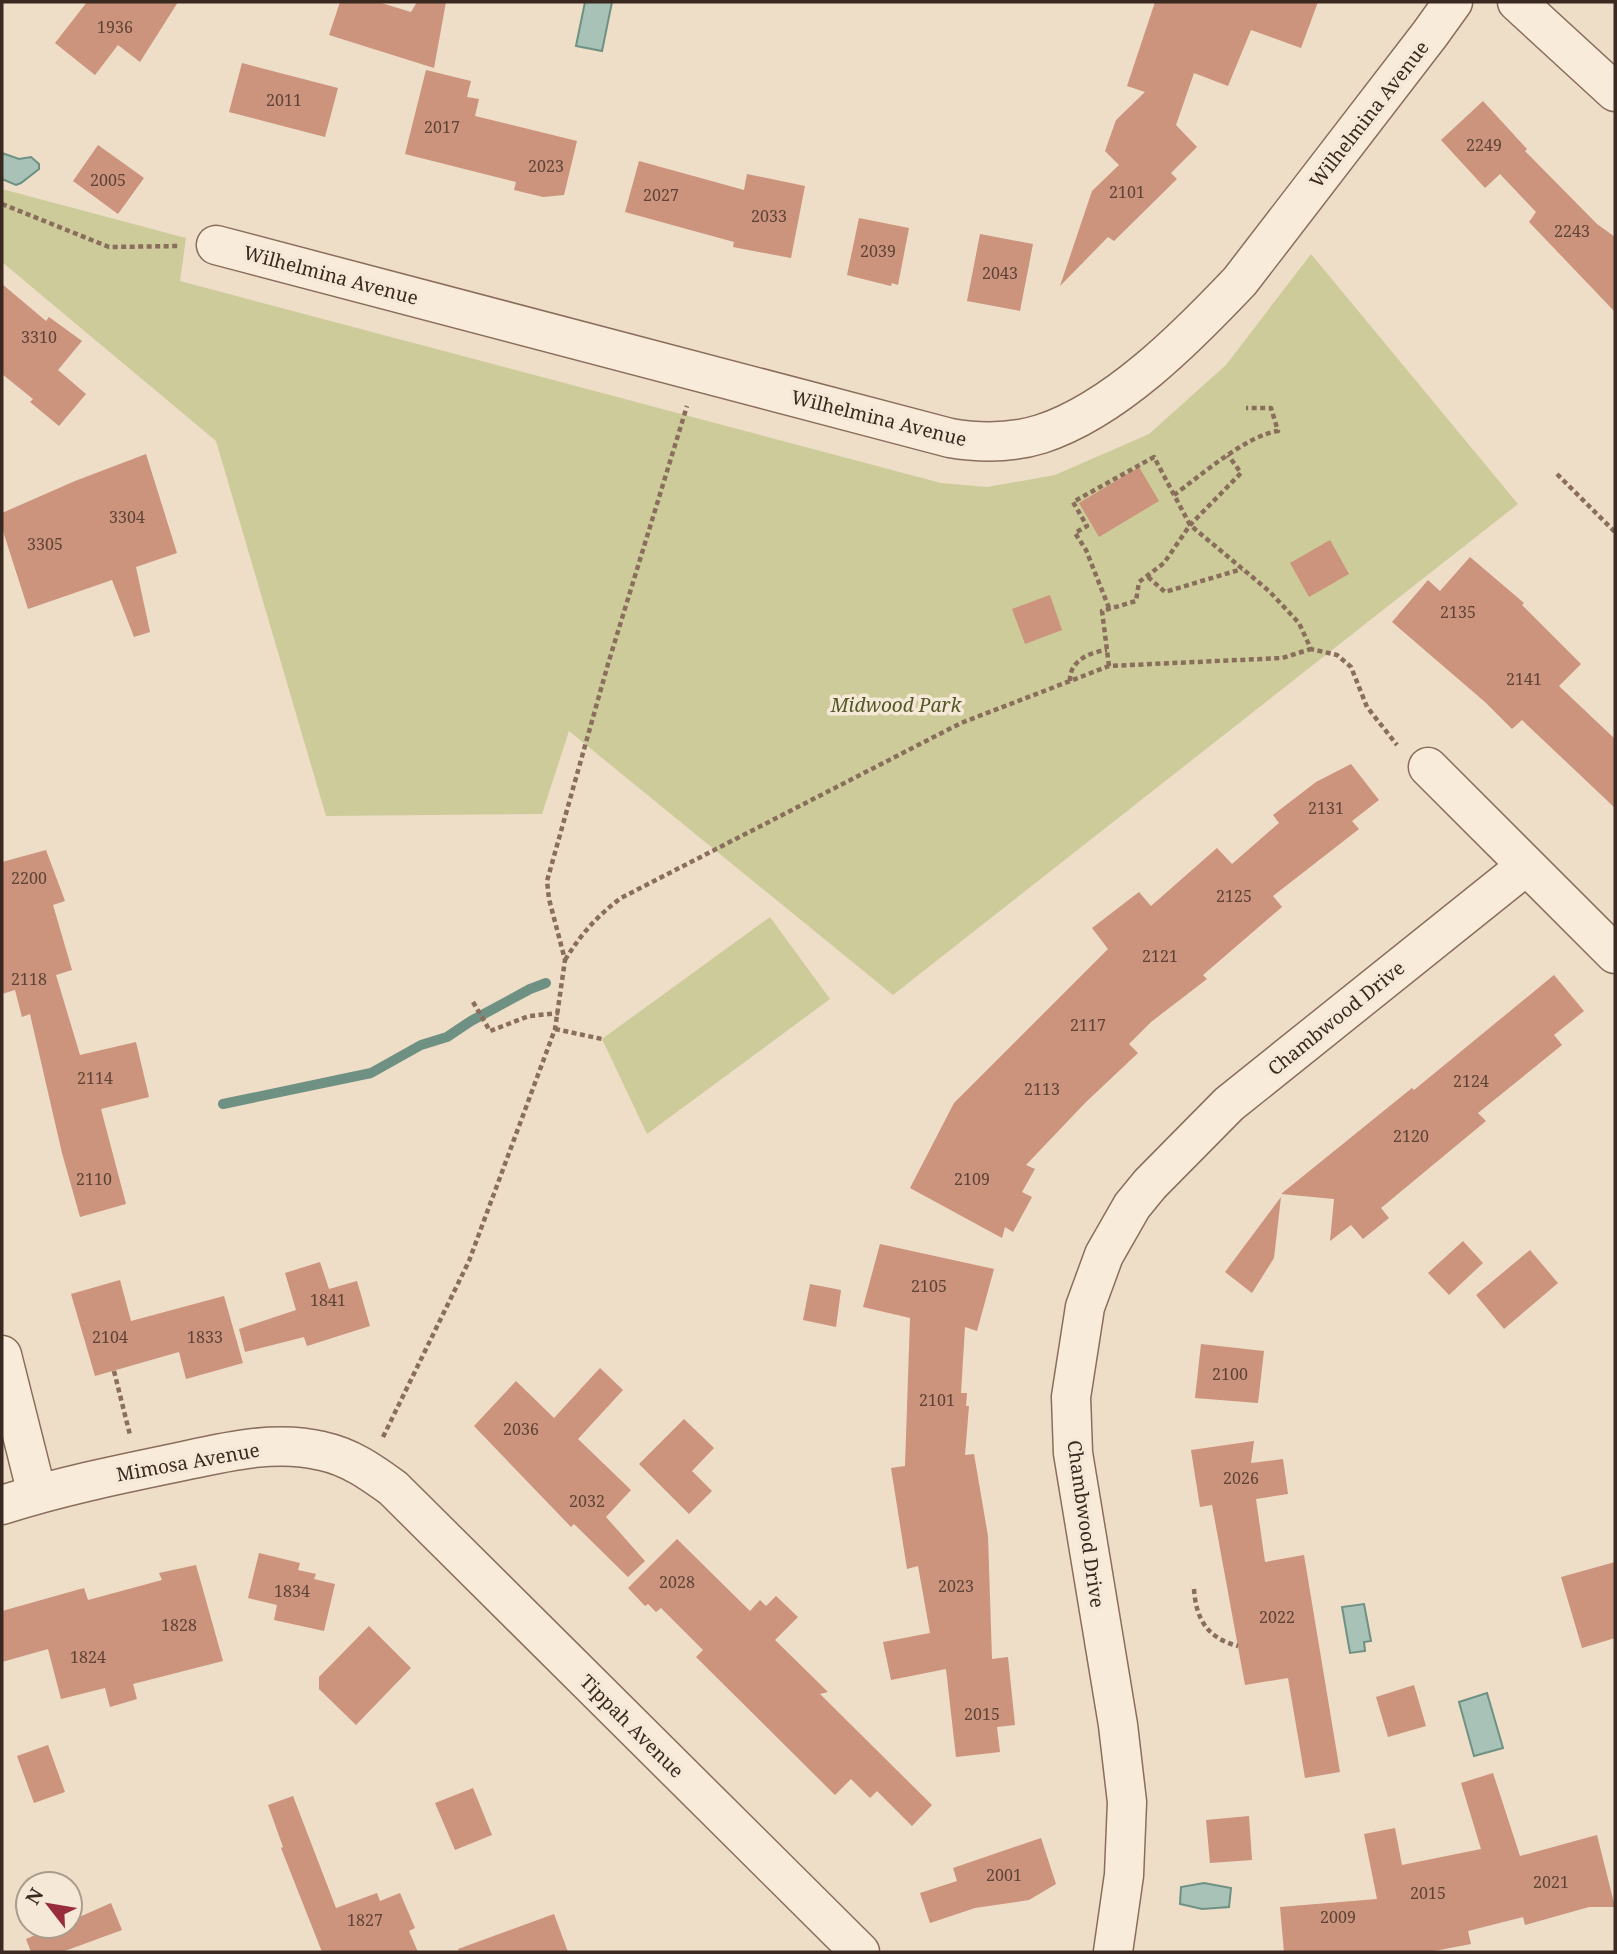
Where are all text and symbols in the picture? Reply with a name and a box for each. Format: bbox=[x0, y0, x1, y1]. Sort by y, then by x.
house number: 1936 bbox=[97, 16, 133, 38]
street label: Wilhelmina Avenue bbox=[1303, 35, 1435, 193]
house number: 2011 bbox=[266, 89, 302, 111]
house number: 2017 bbox=[424, 116, 460, 138]
house number: 2249 bbox=[1466, 134, 1502, 156]
house number: 2023 bbox=[528, 155, 564, 177]
house number: 2005 bbox=[90, 169, 126, 191]
house number: 2101 bbox=[1109, 181, 1145, 203]
house number: 2027 bbox=[643, 184, 679, 206]
house number: 2033 bbox=[751, 205, 787, 227]
house number: 2243 bbox=[1554, 220, 1590, 242]
street label: Wilhelmina Avenue bbox=[241, 239, 421, 311]
house number: 2039 bbox=[860, 240, 896, 262]
house number: 2043 bbox=[982, 262, 1018, 284]
house number: 3310 bbox=[21, 326, 57, 348]
street label: Wilhelmina Avenue bbox=[789, 384, 969, 452]
house number: 3304 bbox=[109, 506, 145, 528]
house number: 3305 bbox=[27, 533, 63, 555]
house number: 2135 bbox=[1440, 601, 1476, 623]
house number: 2141 bbox=[1506, 668, 1542, 690]
park label: Midwood Park bbox=[830, 692, 962, 718]
house number: 2131 bbox=[1308, 797, 1344, 819]
house number: 2200 bbox=[11, 867, 47, 889]
house number: 2125 bbox=[1216, 885, 1252, 907]
house number: 2121 bbox=[1142, 945, 1178, 967]
street label: Chambwood Drive bbox=[1262, 955, 1410, 1081]
house number: 2118 bbox=[11, 968, 47, 990]
house number: 2117 bbox=[1070, 1014, 1106, 1036]
house number: 2114 bbox=[77, 1067, 113, 1089]
house number: 2124 bbox=[1453, 1070, 1489, 1092]
house number: 2113 bbox=[1024, 1078, 1060, 1100]
house number: 2120 bbox=[1393, 1125, 1429, 1147]
house number: 2110 bbox=[76, 1168, 112, 1190]
house number: 2109 bbox=[954, 1168, 990, 1190]
house number: 2105 bbox=[911, 1275, 947, 1297]
house number: 1841 bbox=[310, 1289, 346, 1311]
house number: 2104 bbox=[92, 1326, 128, 1348]
house number: 1833 bbox=[187, 1326, 223, 1348]
house number: 2100 bbox=[1212, 1363, 1248, 1385]
house number: 2101 bbox=[919, 1389, 955, 1411]
house number: 2036 bbox=[503, 1418, 539, 1440]
street label: Mimosa Avenue bbox=[114, 1437, 262, 1487]
street label: Chambwood Drive bbox=[1061, 1439, 1111, 1609]
house number: 2026 bbox=[1223, 1467, 1259, 1489]
house number: 2032 bbox=[569, 1490, 605, 1512]
house number: 2028 bbox=[659, 1571, 695, 1593]
house number: 2023 bbox=[938, 1575, 974, 1597]
house number: 1834 bbox=[274, 1580, 310, 1602]
house number: 2022 bbox=[1259, 1606, 1295, 1628]
house number: 1828 bbox=[161, 1614, 197, 1636]
house number: 1824 bbox=[70, 1646, 106, 1668]
street label: Tippah Avenue bbox=[574, 1668, 690, 1784]
house number: 2015 bbox=[964, 1703, 1000, 1725]
house number: 2001 bbox=[986, 1864, 1022, 1886]
north arrow bbox=[14, 1870, 84, 1940]
house number: 2021 bbox=[1533, 1871, 1569, 1893]
house number: 2015 bbox=[1410, 1882, 1446, 1904]
text: N bbox=[19, 1883, 49, 1909]
house number: 2009 bbox=[1320, 1906, 1356, 1928]
house number: 1827 bbox=[347, 1909, 383, 1931]

